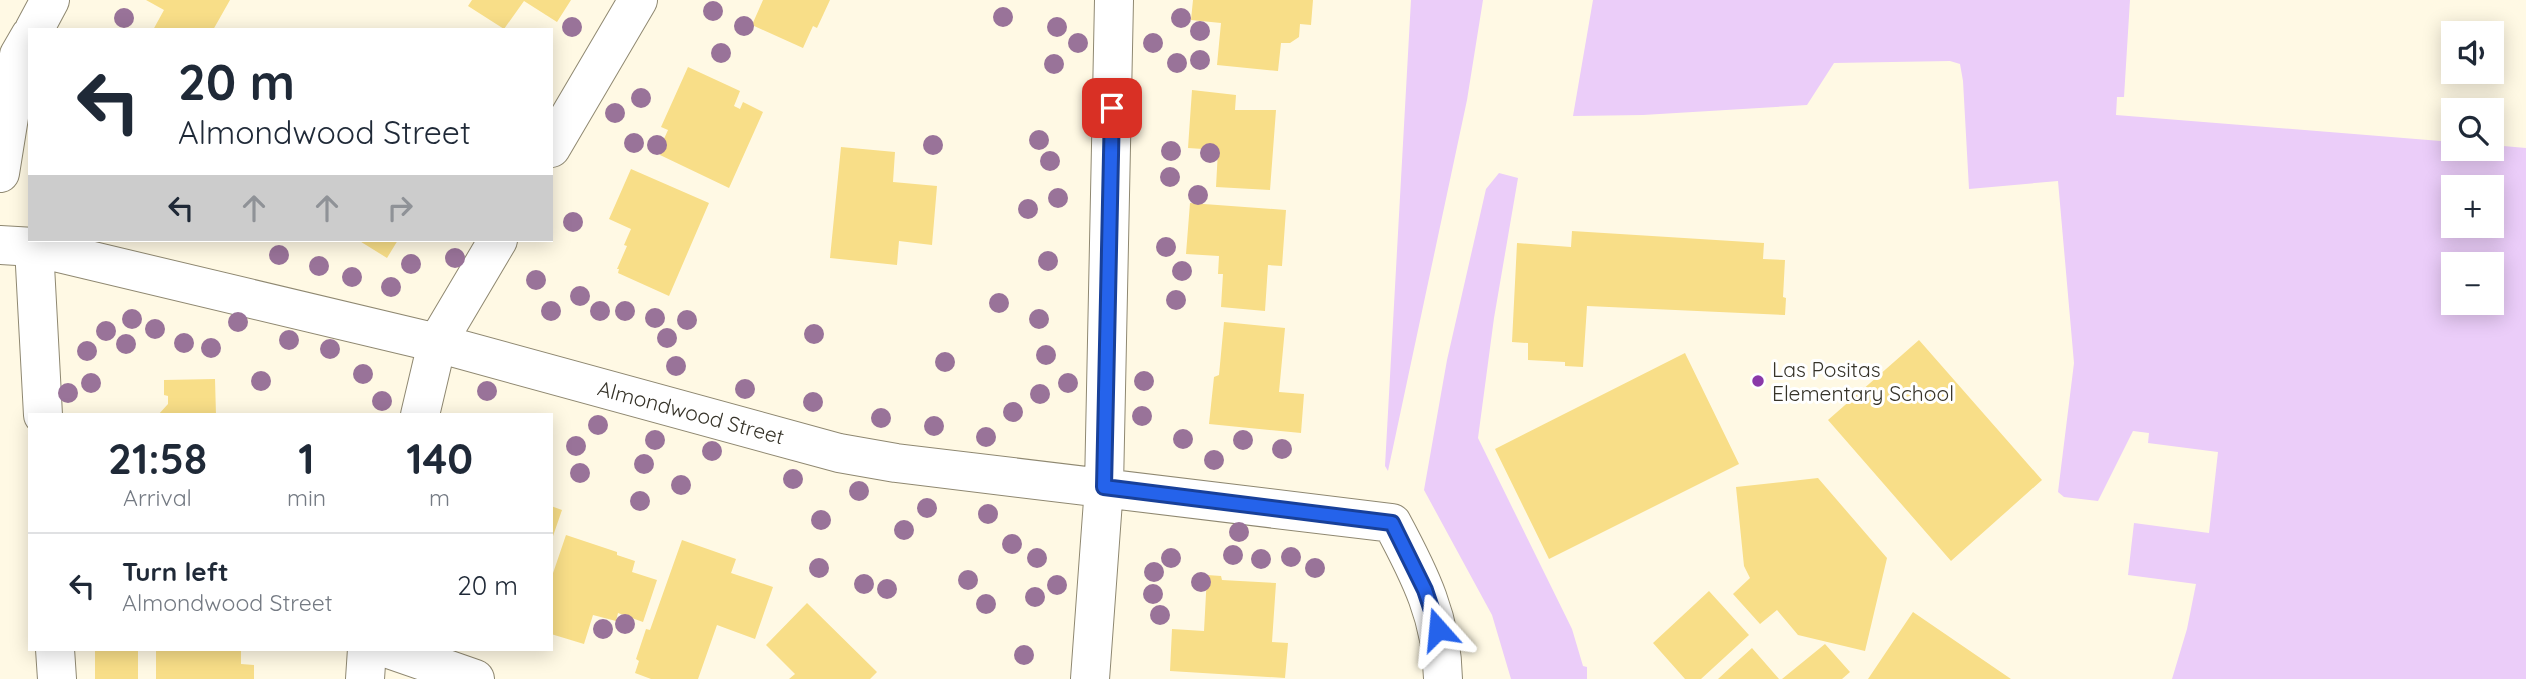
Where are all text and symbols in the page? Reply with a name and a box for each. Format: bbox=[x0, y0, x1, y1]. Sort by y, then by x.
map controls bbox=[2441, 21, 2504, 315]
button: sound bbox=[2441, 21, 2504, 84]
text: 20 m bbox=[178, 51, 295, 112]
icon: left bbox=[63, 56, 154, 147]
pin bbox=[1082, 78, 1142, 138]
icon: arrive bbox=[1093, 89, 1131, 127]
button: search bbox=[2441, 98, 2504, 161]
text: Almondwood Street bbox=[178, 112, 471, 152]
button: + bbox=[2441, 175, 2504, 238]
icon: left bbox=[162, 189, 200, 227]
icon: ahead bbox=[235, 189, 273, 227]
icon: ahead bbox=[308, 189, 346, 227]
icon: right bbox=[381, 189, 419, 227]
button: − bbox=[2441, 252, 2504, 315]
place label: Las Positas Elementary School bbox=[1772, 356, 1954, 406]
marker: Las Positas Elementary School bbox=[1750, 373, 1766, 389]
street label: Almondwood Street bbox=[595, 375, 787, 449]
text: 21:58 bbox=[108, 432, 207, 485]
text: 1 bbox=[298, 432, 315, 485]
text: 140 bbox=[406, 432, 473, 485]
text: Arrival bbox=[123, 483, 192, 512]
text: min bbox=[287, 483, 326, 512]
text: m bbox=[429, 483, 450, 512]
text: Turn left bbox=[122, 555, 229, 588]
icon: left bbox=[63, 567, 101, 605]
text: 20 m bbox=[457, 569, 518, 602]
text: Almondwood Street bbox=[122, 588, 332, 617]
position arrow bbox=[1401, 592, 1475, 666]

